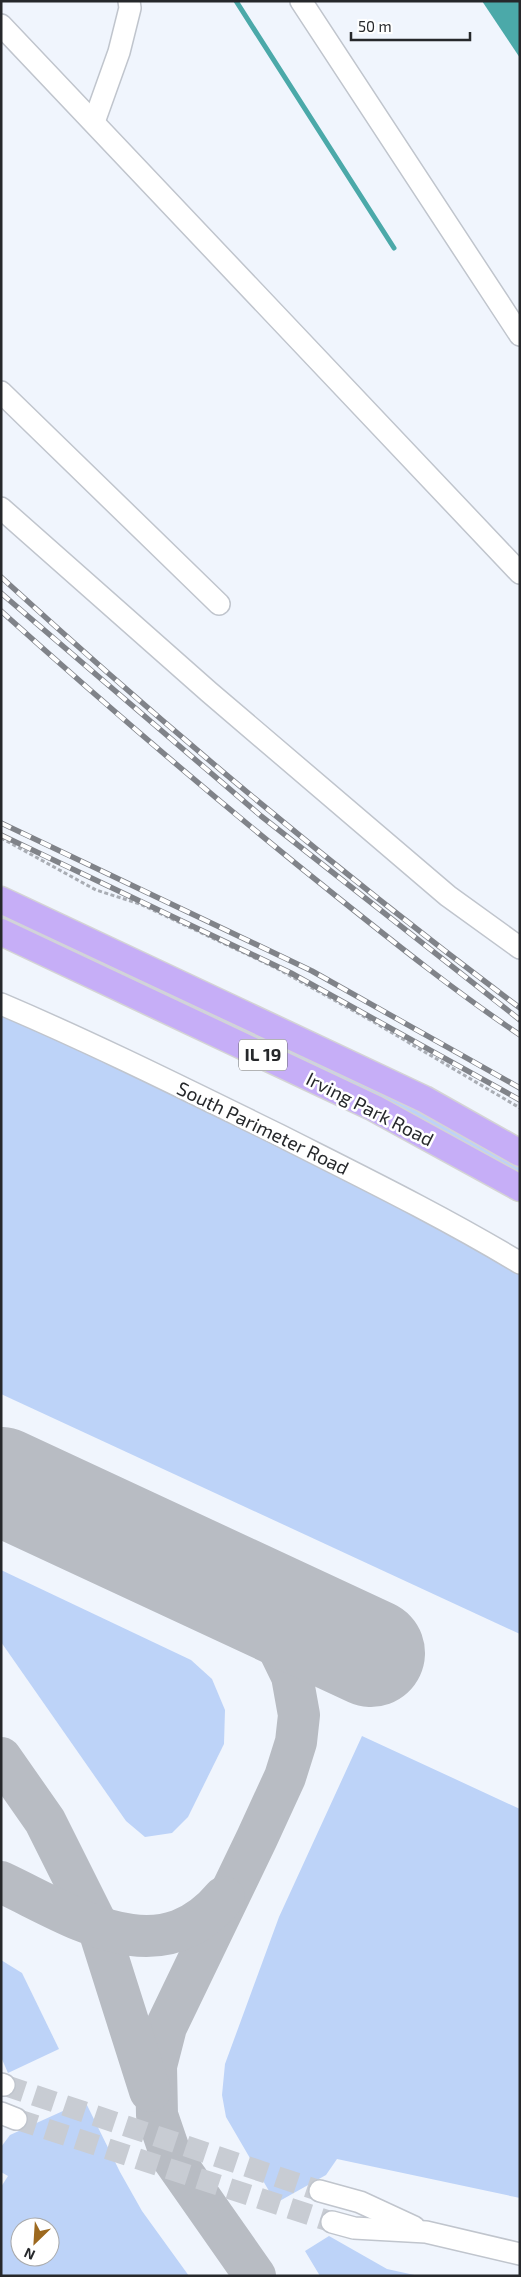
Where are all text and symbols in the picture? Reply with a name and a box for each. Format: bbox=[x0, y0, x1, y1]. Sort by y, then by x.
scale bar bbox=[351, 10, 470, 42]
text: 50 m bbox=[358, 17, 392, 35]
road number: IL 19 bbox=[239, 1040, 287, 1070]
street label: Irving Park Road bbox=[303, 1067, 438, 1151]
street label: South Parimeter Road bbox=[174, 1076, 353, 1179]
north arrow bbox=[10, 2217, 60, 2267]
text: N bbox=[21, 2244, 37, 2264]

